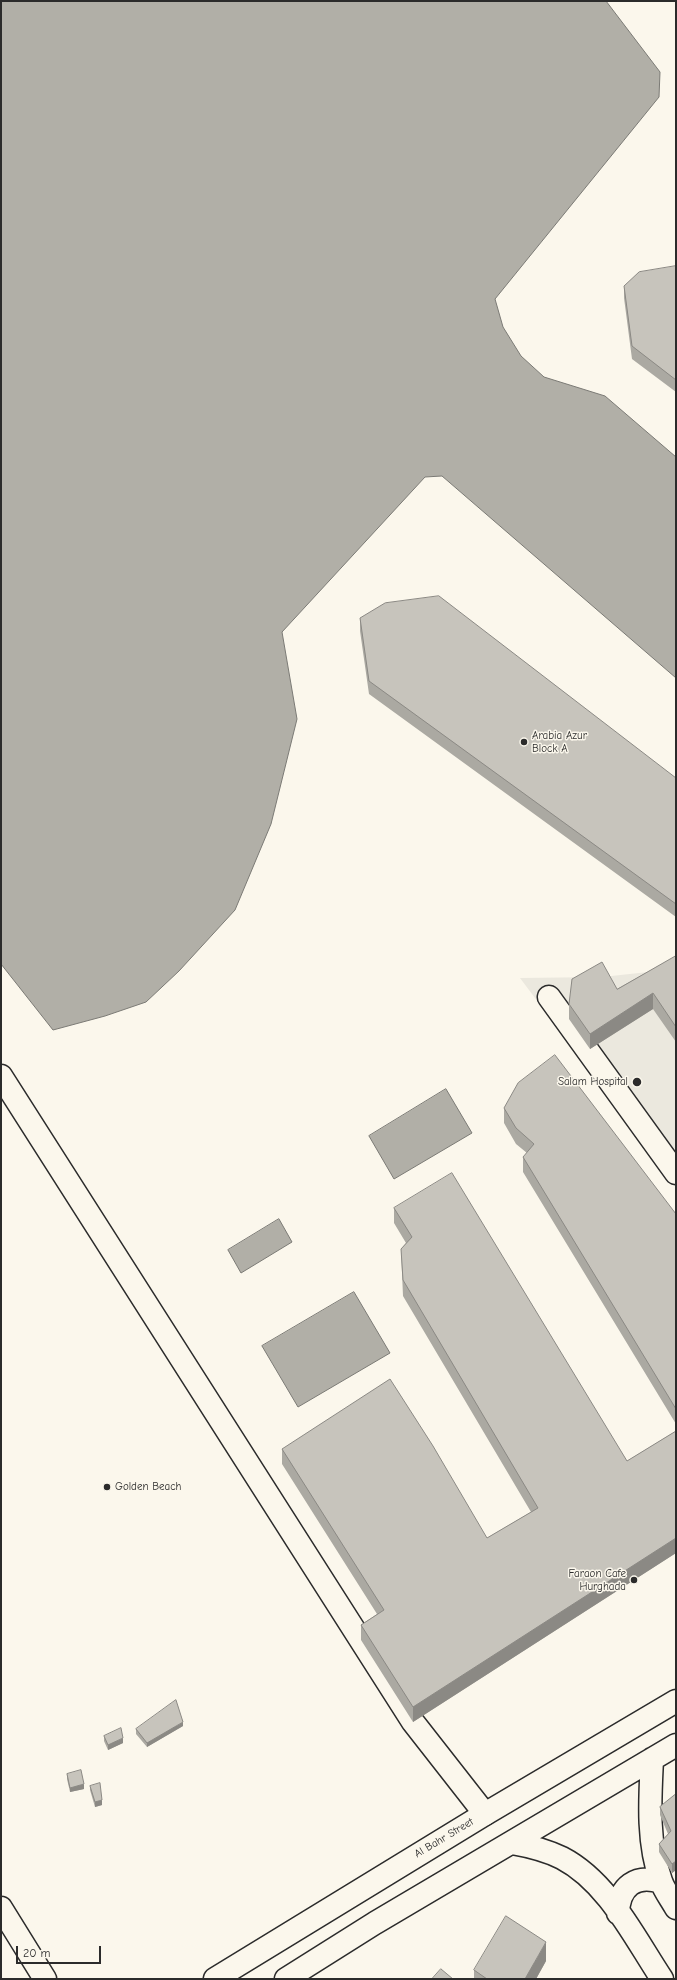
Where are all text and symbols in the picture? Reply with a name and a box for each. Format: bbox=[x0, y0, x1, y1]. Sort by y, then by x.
place label: Arabia Azur Block A bbox=[532, 729, 587, 755]
marker: Arabia Azur Block A bbox=[519, 737, 529, 747]
place label: Salam Hospital bbox=[558, 1075, 628, 1089]
marker: Salam Hospital bbox=[631, 1076, 643, 1088]
place label: Golden Beach bbox=[115, 1480, 181, 1494]
marker: Golden Beach bbox=[102, 1482, 112, 1492]
place label: Faraon Cafe Hurghada bbox=[568, 1567, 626, 1593]
marker: Faraon Cafe Hurghada bbox=[629, 1575, 639, 1585]
street label: Al Bahr Street bbox=[412, 1815, 476, 1861]
scale bar bbox=[18, 1938, 103, 1964]
text: 20 m bbox=[23, 1946, 51, 1960]

